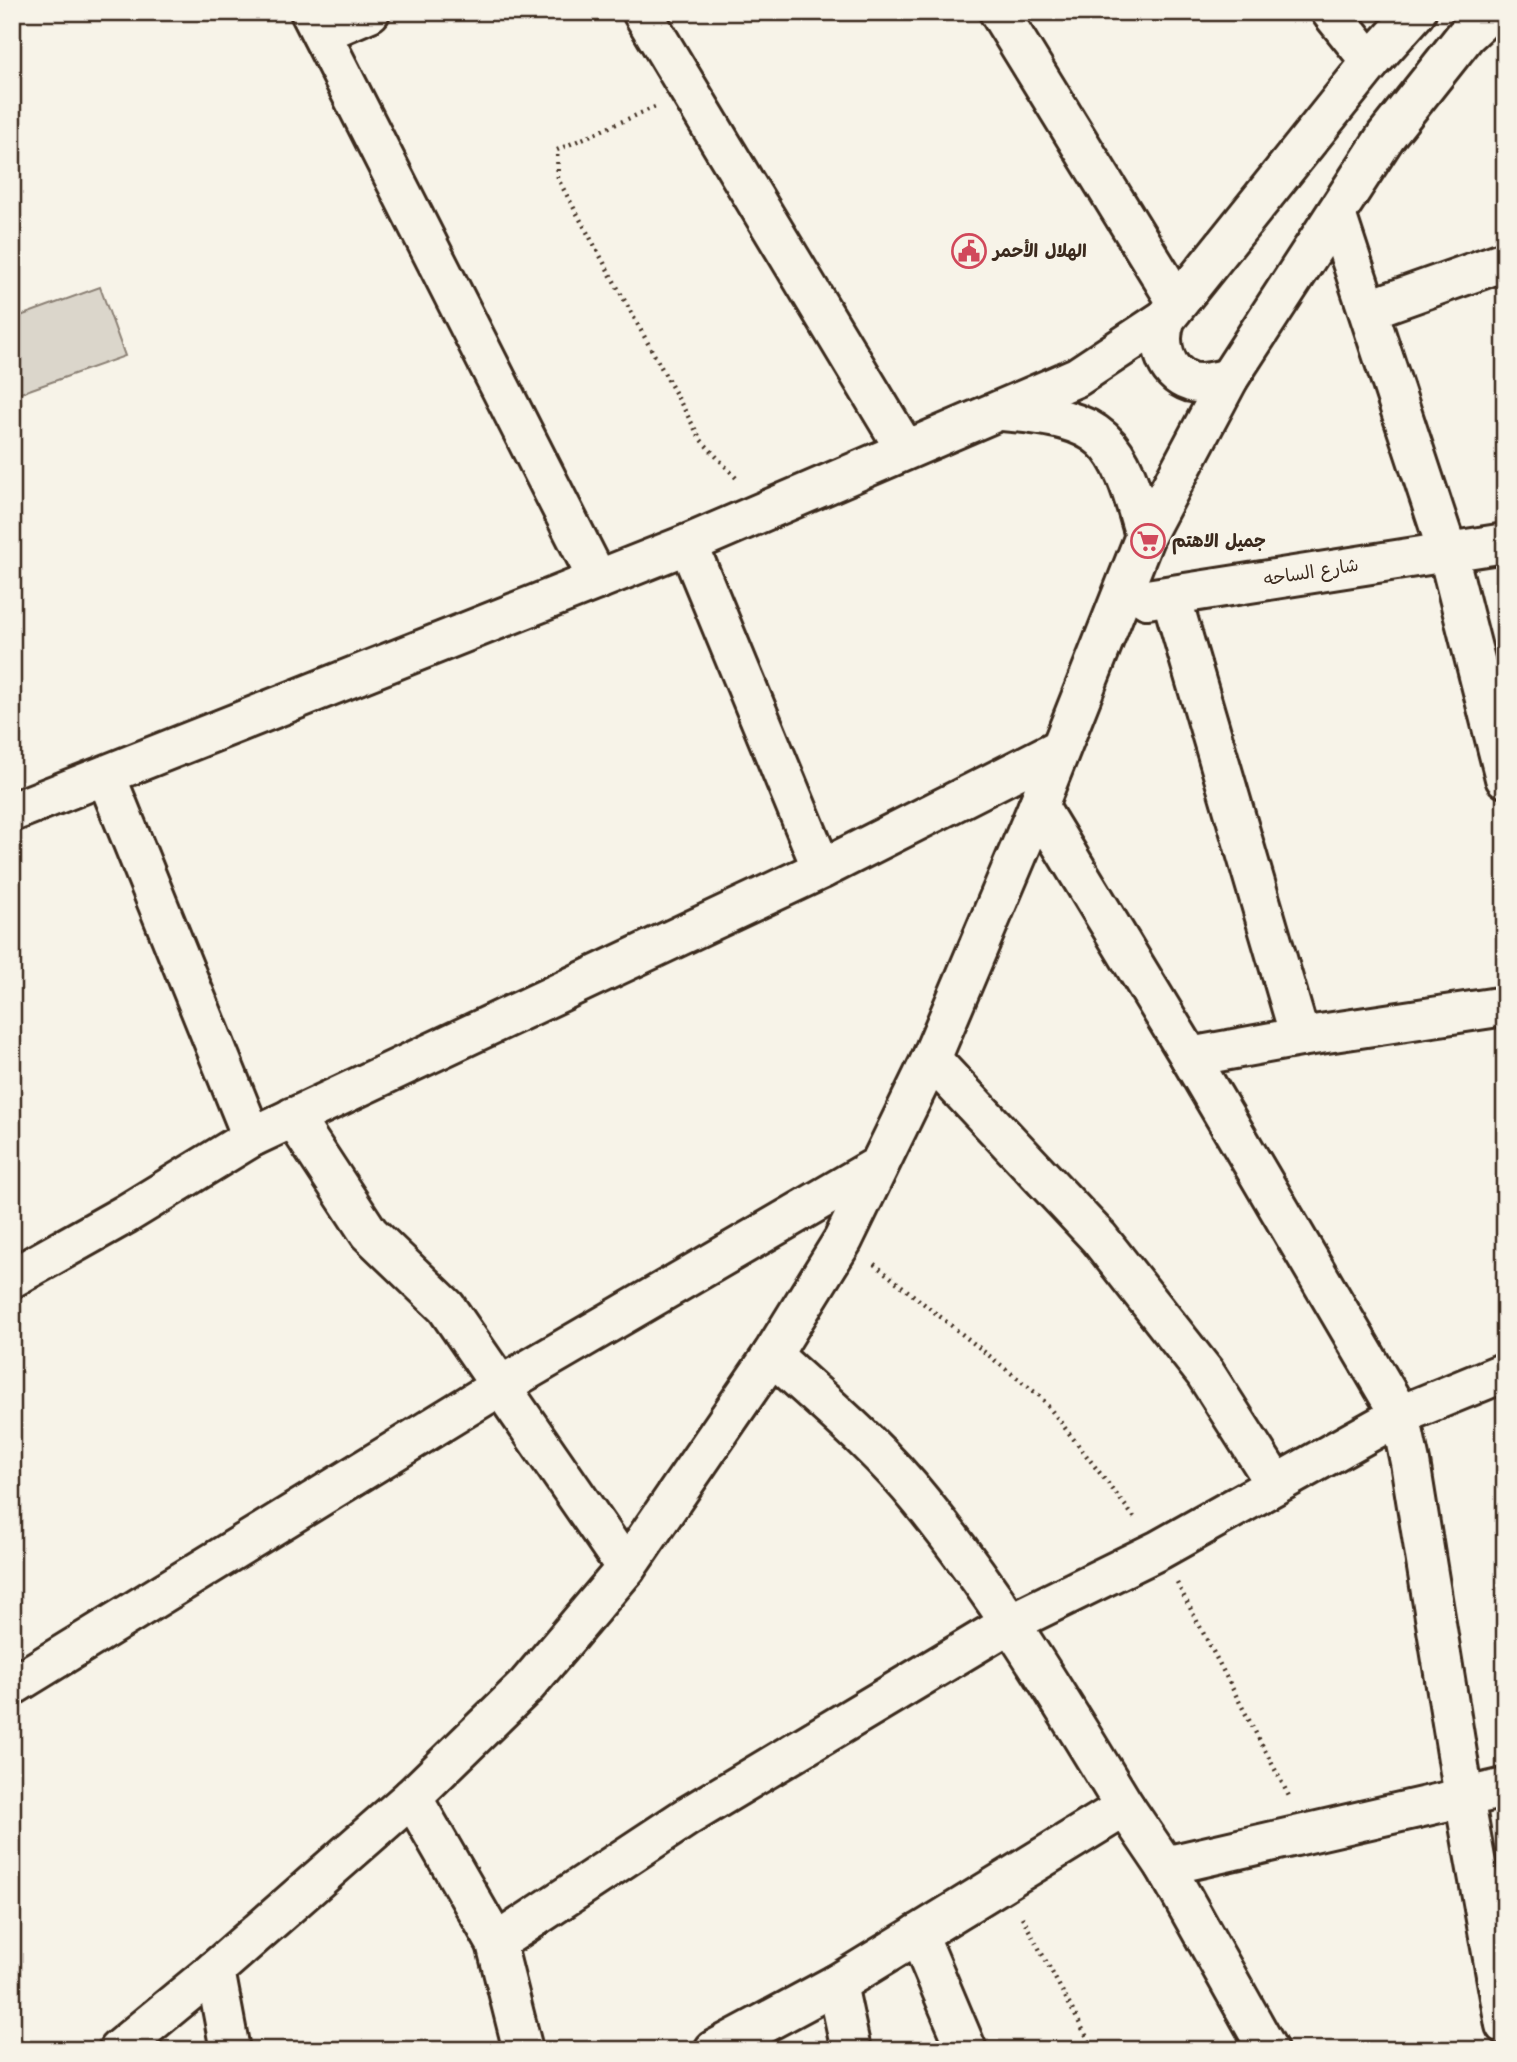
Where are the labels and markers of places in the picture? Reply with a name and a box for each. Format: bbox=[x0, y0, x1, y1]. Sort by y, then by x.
public building icon: الهلال الأحمر bbox=[950, 232, 988, 270]
place label: الهلال الأحمر bbox=[991, 238, 1087, 262]
supermarket icon: جميل الاهتم bbox=[1129, 522, 1167, 560]
place label: جميل الاهتم bbox=[1172, 528, 1266, 555]

